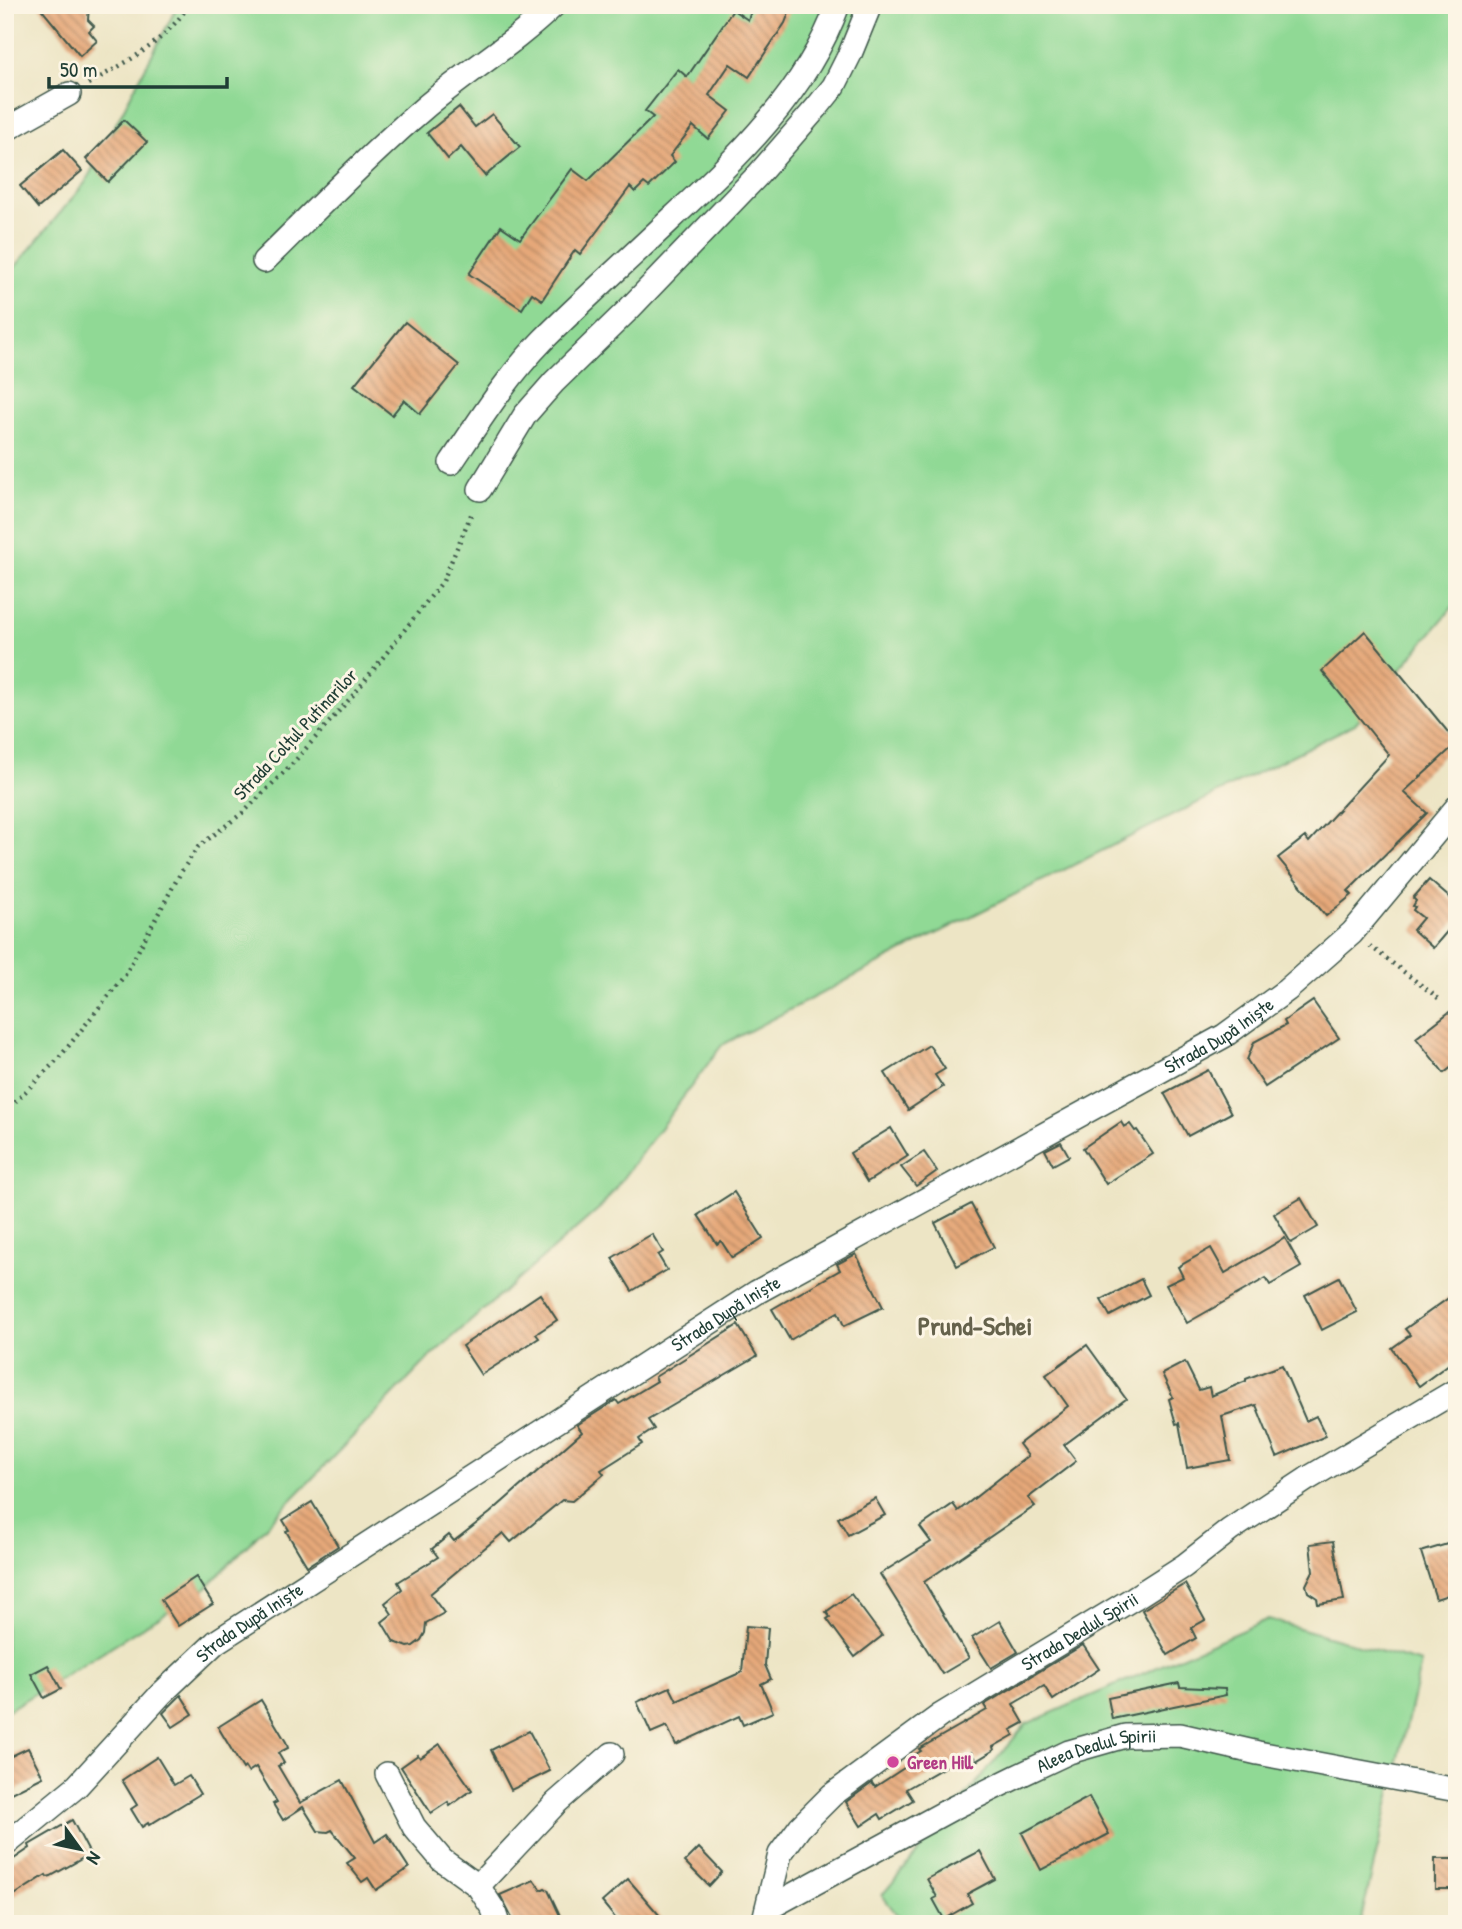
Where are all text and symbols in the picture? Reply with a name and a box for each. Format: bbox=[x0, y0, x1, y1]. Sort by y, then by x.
scale bar bbox=[49, 46, 228, 90]
text: 50 m bbox=[60, 55, 97, 84]
street label: Strada Colțul Putinarilor bbox=[227, 662, 363, 805]
street label: Strada După Iniște bbox=[1159, 991, 1279, 1079]
street label: Strada După Iniște bbox=[666, 1269, 785, 1357]
district label: Prund-Schei bbox=[918, 1308, 1032, 1343]
street label: Strada După Iniște bbox=[190, 1576, 308, 1668]
street label: Strada Dealul Spirii bbox=[1016, 1586, 1143, 1677]
street label: Aleea Dealul Spirii bbox=[1032, 1722, 1157, 1779]
place label: Green Hill bbox=[907, 1749, 974, 1775]
marker: Green Hill bbox=[885, 1754, 901, 1770]
north arrow bbox=[46, 1814, 116, 1884]
text: N bbox=[81, 1847, 108, 1870]

